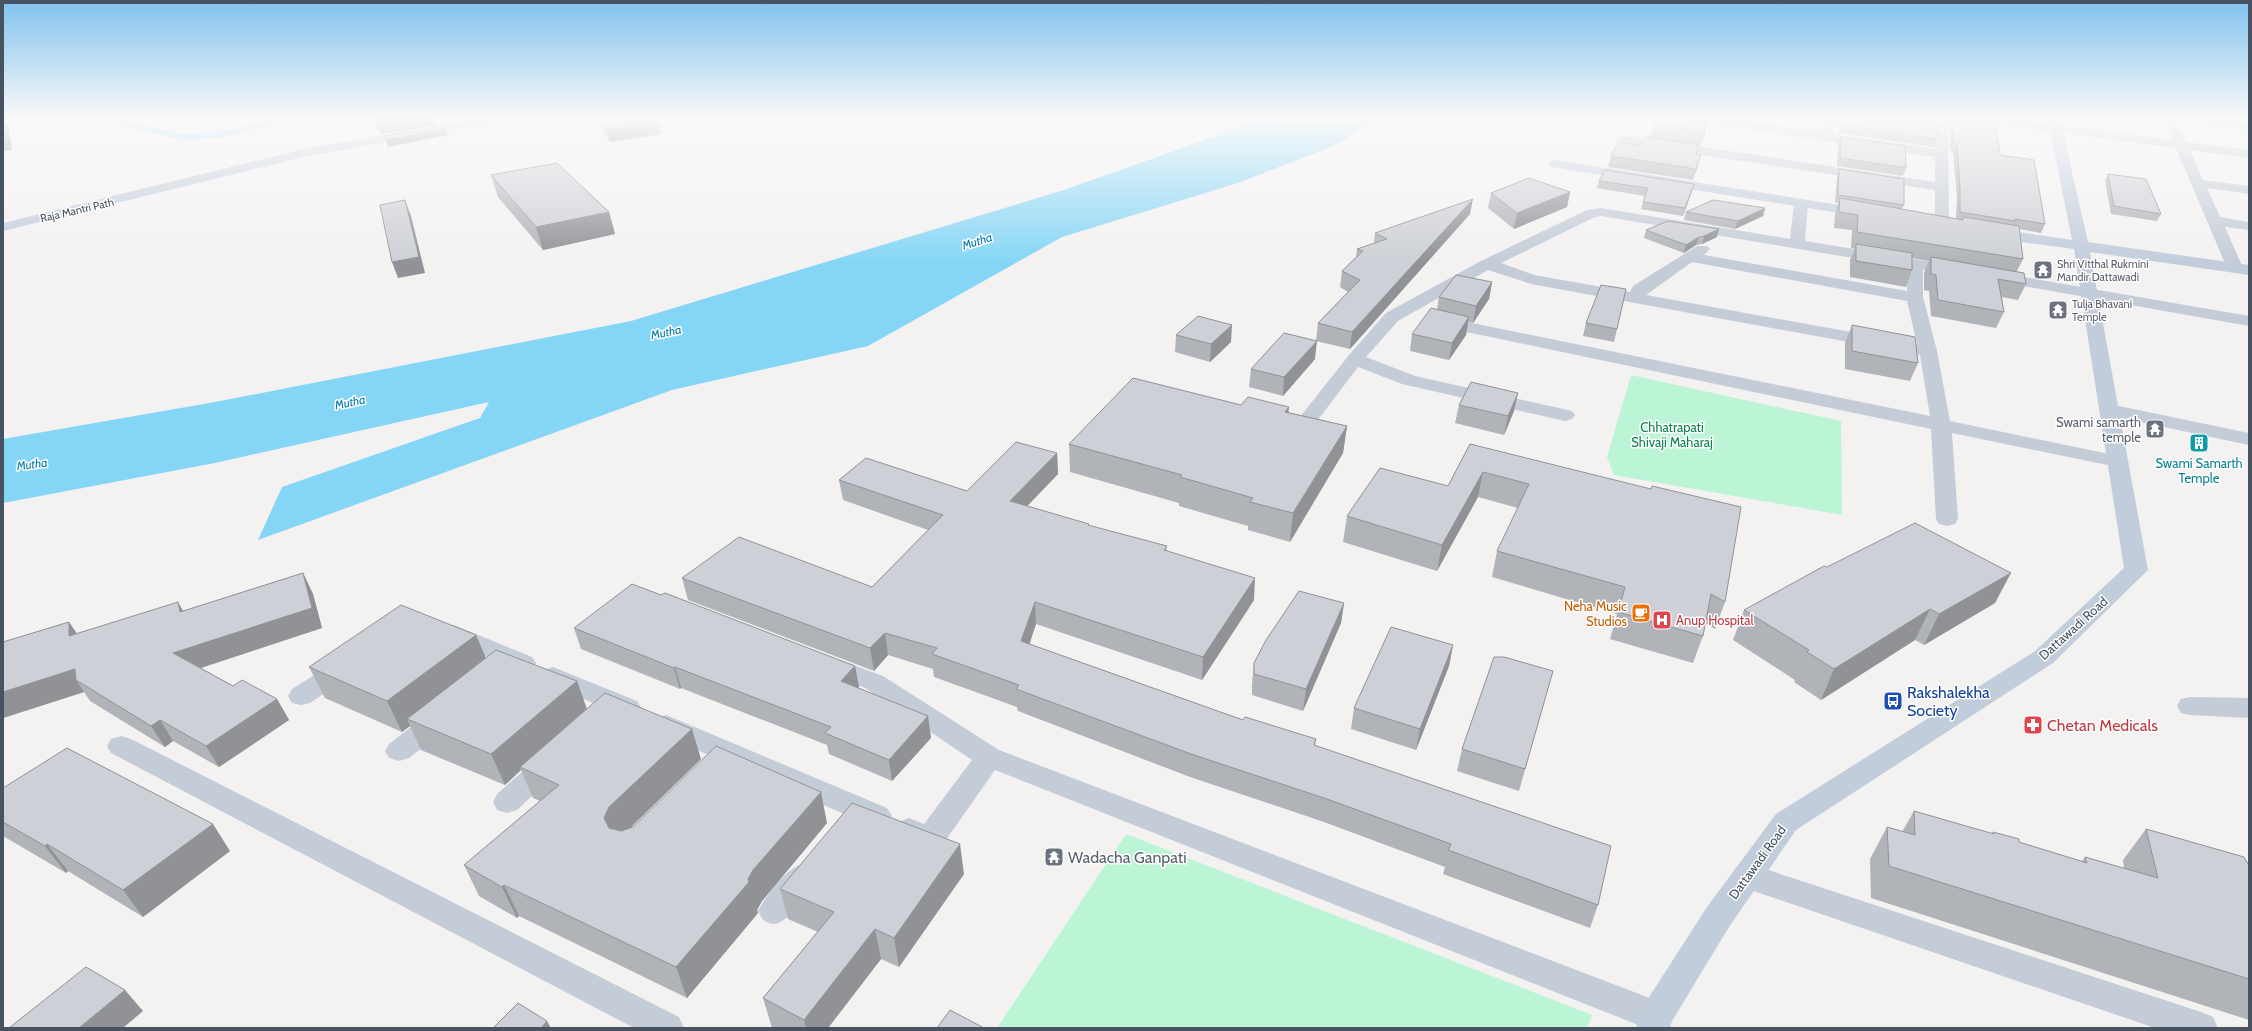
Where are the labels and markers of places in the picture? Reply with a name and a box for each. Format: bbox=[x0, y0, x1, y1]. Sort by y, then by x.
place label: Shri Vitthal Rukmini Mandir Dattawadi bbox=[2057, 257, 2149, 284]
temple icon: Shri Vitthal Rukmini Mandir Dattawadi bbox=[2032, 259, 2054, 281]
place label: Tulja Bhavani Temple bbox=[2072, 297, 2132, 324]
temple icon: Tulja Bhavani Temple bbox=[2047, 299, 2069, 321]
place label: Swami samarth temple bbox=[2056, 414, 2141, 445]
temple icon: Swami samarth temple bbox=[2144, 418, 2166, 440]
building icon: Swami Samarth Temple bbox=[2188, 432, 2210, 454]
place label: Swami Samarth Temple bbox=[2155, 455, 2243, 486]
place label: Neha Music Studios bbox=[1564, 598, 1628, 629]
cafe icon: Neha Music Studios bbox=[1630, 602, 1652, 624]
hospital icon: Anup Hospital bbox=[1651, 609, 1673, 631]
place label: Anup Hospital bbox=[1676, 612, 1753, 628]
place label: Rakshalekha Society bbox=[1907, 683, 1990, 720]
bus stop icon: Rakshalekha Society bbox=[1882, 690, 1904, 712]
pharmacy icon: Chetan Medicals bbox=[2022, 714, 2044, 736]
place label: Chetan Medicals bbox=[2047, 716, 2158, 735]
temple icon: Wadacha Ganpati bbox=[1043, 846, 1065, 868]
place label: Wadacha Ganpati bbox=[1068, 848, 1187, 867]

